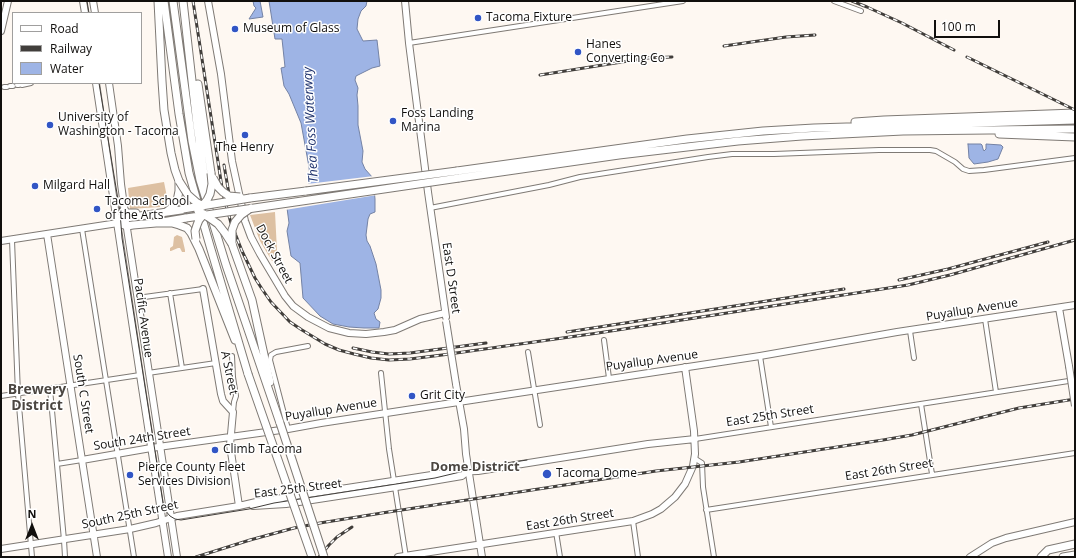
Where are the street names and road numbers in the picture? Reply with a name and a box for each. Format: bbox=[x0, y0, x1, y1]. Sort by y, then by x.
street label: Dock Street bbox=[252, 222, 296, 286]
street label: East D Street bbox=[439, 241, 463, 315]
street label: Pacific Avenue bbox=[130, 277, 156, 359]
street label: Puyallup Avenue bbox=[925, 296, 1019, 324]
street label: Puyallup Avenue bbox=[605, 347, 699, 375]
street label: A Street bbox=[217, 350, 241, 396]
street label: South C Street bbox=[70, 353, 96, 435]
street label: Puyallup Avenue bbox=[284, 396, 378, 424]
street label: East 25th Street bbox=[725, 402, 815, 430]
street label: South 24th Street bbox=[93, 424, 191, 454]
street label: East 26th Street bbox=[844, 456, 934, 484]
street label: East 25th Street bbox=[253, 476, 343, 502]
street label: South 25th Street bbox=[81, 498, 179, 532]
street label: East 26th Street bbox=[525, 506, 615, 534]

